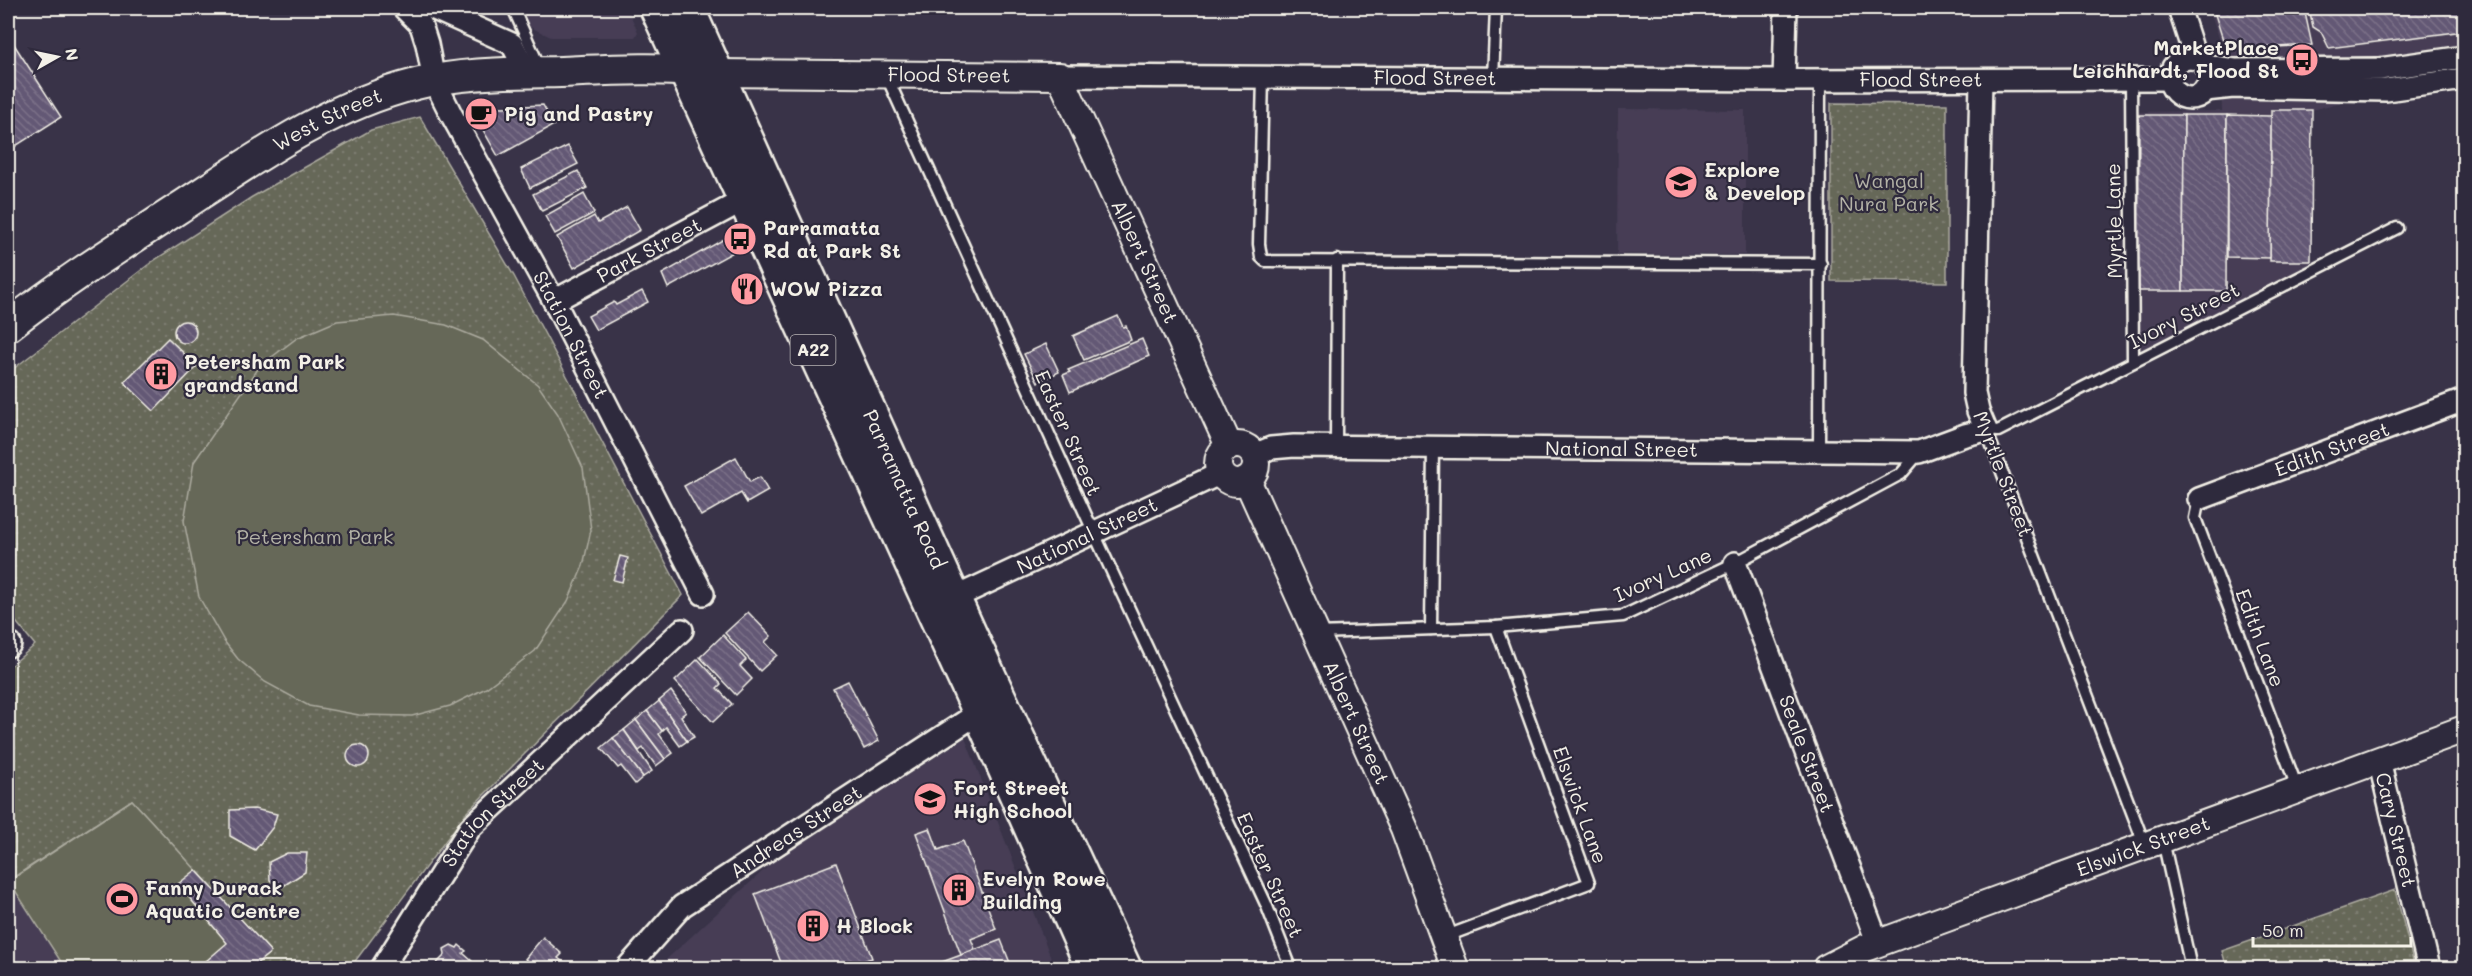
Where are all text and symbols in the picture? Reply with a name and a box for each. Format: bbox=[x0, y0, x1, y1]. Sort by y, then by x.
north arrow bbox=[27, 27, 87, 87]
place label: MarketPlace Leichhardt, Flood St bbox=[2072, 34, 2279, 83]
bus stop icon: MarketPlace Leichhardt, Flood St bbox=[2284, 42, 2320, 78]
text: N bbox=[61, 47, 84, 62]
street label: Flood Street bbox=[887, 60, 1011, 88]
street label: Flood Street bbox=[1374, 64, 1496, 90]
street label: Flood Street bbox=[1860, 65, 1982, 92]
street label: West Street bbox=[268, 81, 385, 157]
cafe icon: Pig and Pastry bbox=[463, 96, 499, 132]
place label: Pig and Pastry bbox=[504, 100, 653, 126]
place label: Explore & Develop bbox=[1704, 156, 1805, 205]
street label: Myrtle Lane bbox=[2099, 163, 2127, 279]
school or university icon: Explore & Develop bbox=[1663, 164, 1699, 200]
park label: Wangal Nura Park bbox=[1839, 167, 1939, 216]
street label: Albert Street bbox=[1106, 195, 1185, 327]
street label: Park Street bbox=[592, 211, 706, 288]
place label: Parramatta Rd at Park St bbox=[763, 214, 901, 263]
bus stop icon: Parramatta Rd at Park St bbox=[722, 221, 758, 257]
street label: Station Street bbox=[528, 266, 615, 403]
restaurant icon: WOW Pizza bbox=[729, 271, 765, 307]
place label: WOW Pizza bbox=[770, 275, 883, 301]
street label: Ivory Street bbox=[2123, 276, 2244, 354]
road number: A22 bbox=[790, 335, 836, 365]
place label: Petersham Park grandstand bbox=[184, 348, 345, 397]
building icon: Petersham Park grandstand bbox=[143, 356, 179, 392]
street label: Easter Street bbox=[1030, 366, 1108, 500]
street label: Parramatta Road bbox=[858, 405, 952, 573]
street label: Myrtle Street bbox=[1968, 407, 2040, 540]
street label: Edith Street bbox=[2271, 415, 2393, 482]
street label: National Street bbox=[1545, 434, 1698, 462]
street label: National Street bbox=[1012, 491, 1161, 579]
park label: Petersham Park bbox=[237, 523, 393, 549]
street label: Ivory Lane bbox=[1610, 541, 1716, 607]
street label: Edith Lane bbox=[2230, 585, 2292, 690]
street label: Albert Street bbox=[1318, 656, 1396, 788]
street label: Seale Street bbox=[1774, 691, 1842, 816]
street label: Elswick Lane bbox=[1548, 742, 1614, 867]
street label: Station Street bbox=[435, 752, 549, 871]
street label: Cary Street bbox=[2370, 770, 2423, 890]
place label: Fort Street High School bbox=[953, 774, 1072, 823]
street label: Andreas Street bbox=[725, 778, 866, 883]
school or university icon: Fort Street High School bbox=[912, 781, 948, 817]
street label: Easter Street bbox=[1232, 808, 1310, 942]
street label: Elswick Street bbox=[2072, 809, 2213, 882]
place label: Evelyn Rowe Building bbox=[982, 865, 1106, 914]
building icon: Evelyn Rowe Building bbox=[941, 872, 977, 908]
place label: Fanny Durack Aquatic Centre bbox=[145, 874, 300, 923]
sports icon: Fanny Durack Aquatic Centre bbox=[104, 881, 140, 917]
building icon: H Block bbox=[795, 908, 831, 944]
scale bar bbox=[2253, 910, 2410, 948]
place label: H Block bbox=[836, 912, 913, 938]
text: 50 m bbox=[2262, 918, 2304, 942]

